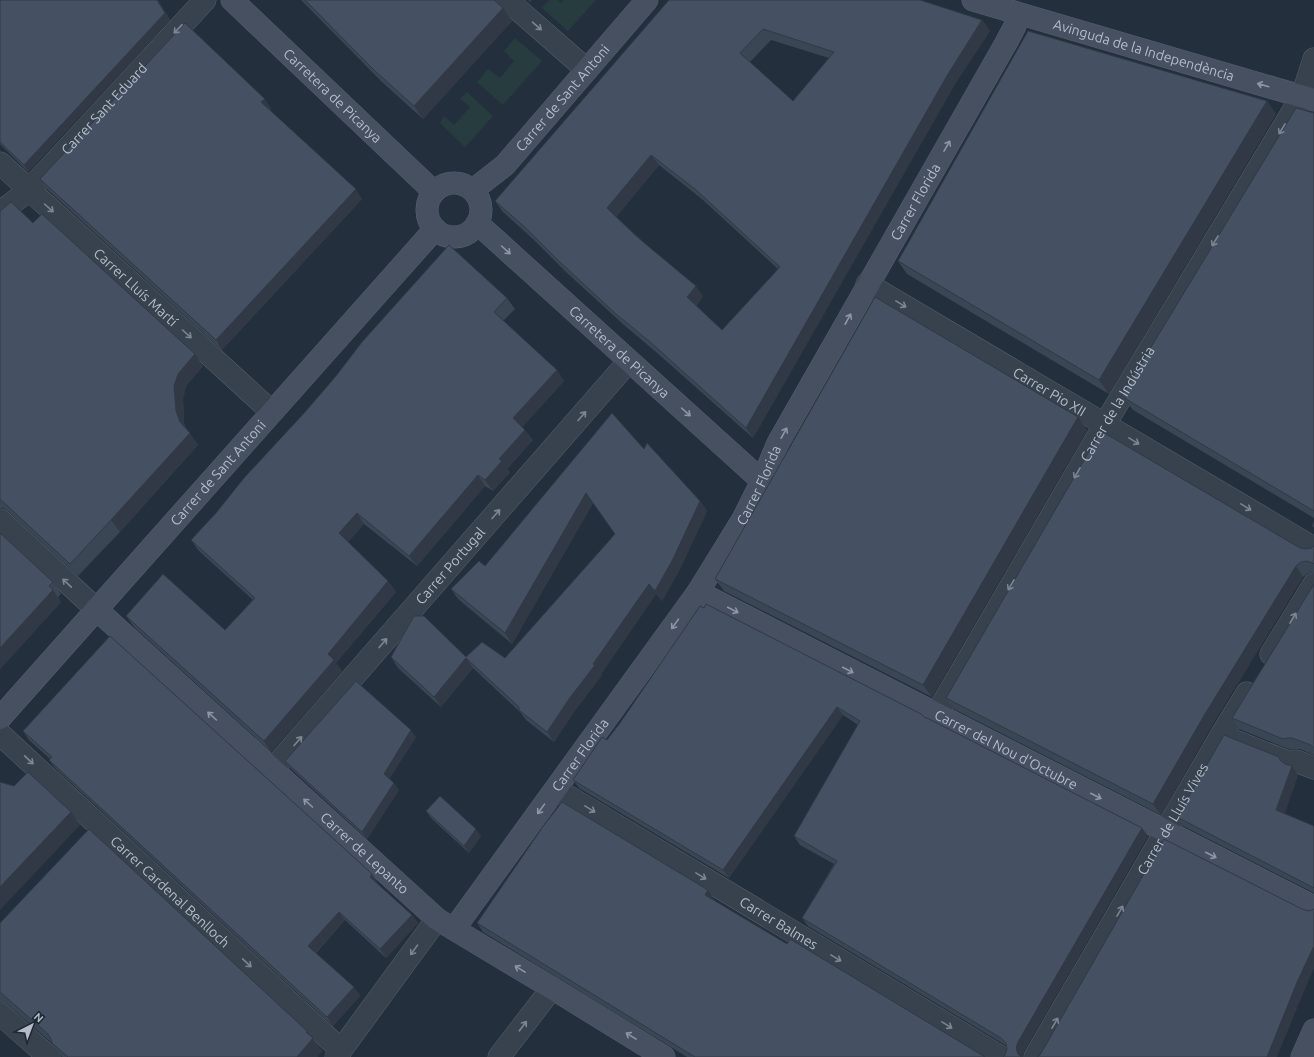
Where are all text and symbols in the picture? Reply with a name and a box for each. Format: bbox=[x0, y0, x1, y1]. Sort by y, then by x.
street label: Avinguda de la Independència bbox=[1052, 16, 1236, 84]
one-way arrow bbox=[531, 21, 542, 30]
one-way arrow bbox=[174, 24, 183, 34]
street label: Carrer de Sant Antoni bbox=[512, 41, 613, 155]
street label: Carretera de Picanya bbox=[280, 45, 385, 146]
street label: Carrer Sant Eduard bbox=[58, 60, 150, 158]
one-way arrow bbox=[1257, 81, 1270, 88]
one-way arrow bbox=[1277, 123, 1285, 135]
one-way arrow bbox=[943, 140, 951, 152]
street label: Carrer Florida bbox=[887, 161, 944, 243]
one-way arrow bbox=[44, 204, 55, 213]
one-way arrow bbox=[1210, 235, 1218, 247]
street label: Carrer Lluís Martí bbox=[91, 245, 181, 330]
one-way arrow bbox=[501, 245, 511, 254]
one-way arrow bbox=[895, 300, 907, 308]
street label: Carretera de Picanya bbox=[566, 302, 673, 401]
one-way arrow bbox=[844, 314, 852, 326]
one-way arrow bbox=[181, 329, 191, 338]
street label: Carrer de la Indústria bbox=[1077, 343, 1158, 464]
street label: Carrer Pio XII bbox=[1010, 364, 1089, 419]
one-way arrow bbox=[680, 407, 690, 416]
one-way arrow bbox=[577, 411, 586, 421]
street label: Carrer de Sant Antoni bbox=[167, 417, 269, 529]
one-way arrow bbox=[780, 427, 788, 439]
one-way arrow bbox=[1128, 438, 1140, 446]
street label: Carrer Florida bbox=[733, 443, 784, 528]
one-way arrow bbox=[1072, 467, 1080, 479]
one-way arrow bbox=[1239, 504, 1251, 512]
one-way arrow bbox=[492, 508, 501, 519]
street label: Carrer Portugal bbox=[412, 524, 488, 608]
one-way arrow bbox=[63, 579, 73, 588]
one-way arrow bbox=[1007, 579, 1015, 591]
one-way arrow bbox=[726, 607, 738, 614]
one-way arrow bbox=[1290, 612, 1298, 624]
one-way arrow bbox=[671, 618, 679, 629]
one-way arrow bbox=[379, 638, 388, 648]
one-way arrow bbox=[842, 666, 854, 674]
street label: Carrer del Nou d'Octubre bbox=[932, 706, 1080, 793]
one-way arrow bbox=[207, 711, 217, 720]
street label: Carrer Florida bbox=[548, 715, 612, 794]
one-way arrow bbox=[293, 736, 302, 746]
one-way arrow bbox=[23, 755, 33, 764]
street label: Carrer de Lluís Vives bbox=[1134, 760, 1211, 878]
one-way arrow bbox=[1089, 793, 1101, 800]
one-way arrow bbox=[304, 799, 314, 808]
one-way arrow bbox=[537, 803, 546, 814]
one-way arrow bbox=[584, 805, 596, 813]
street label: Carrer de Lepanto bbox=[317, 809, 412, 897]
street label: Carrer Cardenal Benlloch bbox=[107, 833, 233, 951]
one-way arrow bbox=[1205, 852, 1217, 859]
one-way arrow bbox=[695, 872, 706, 880]
street label: Carrer Balmes bbox=[737, 893, 821, 953]
one-way arrow bbox=[1117, 905, 1125, 917]
one-way arrow bbox=[410, 945, 418, 956]
one-way arrow bbox=[830, 954, 842, 962]
one-way arrow bbox=[242, 958, 252, 968]
one-way arrow bbox=[514, 964, 526, 972]
north arrow bbox=[12, 1005, 52, 1045]
text: N bbox=[32, 1010, 46, 1025]
one-way arrow bbox=[1052, 1017, 1060, 1029]
one-way arrow bbox=[518, 1021, 527, 1032]
one-way arrow bbox=[941, 1021, 953, 1029]
one-way arrow bbox=[625, 1032, 637, 1040]

